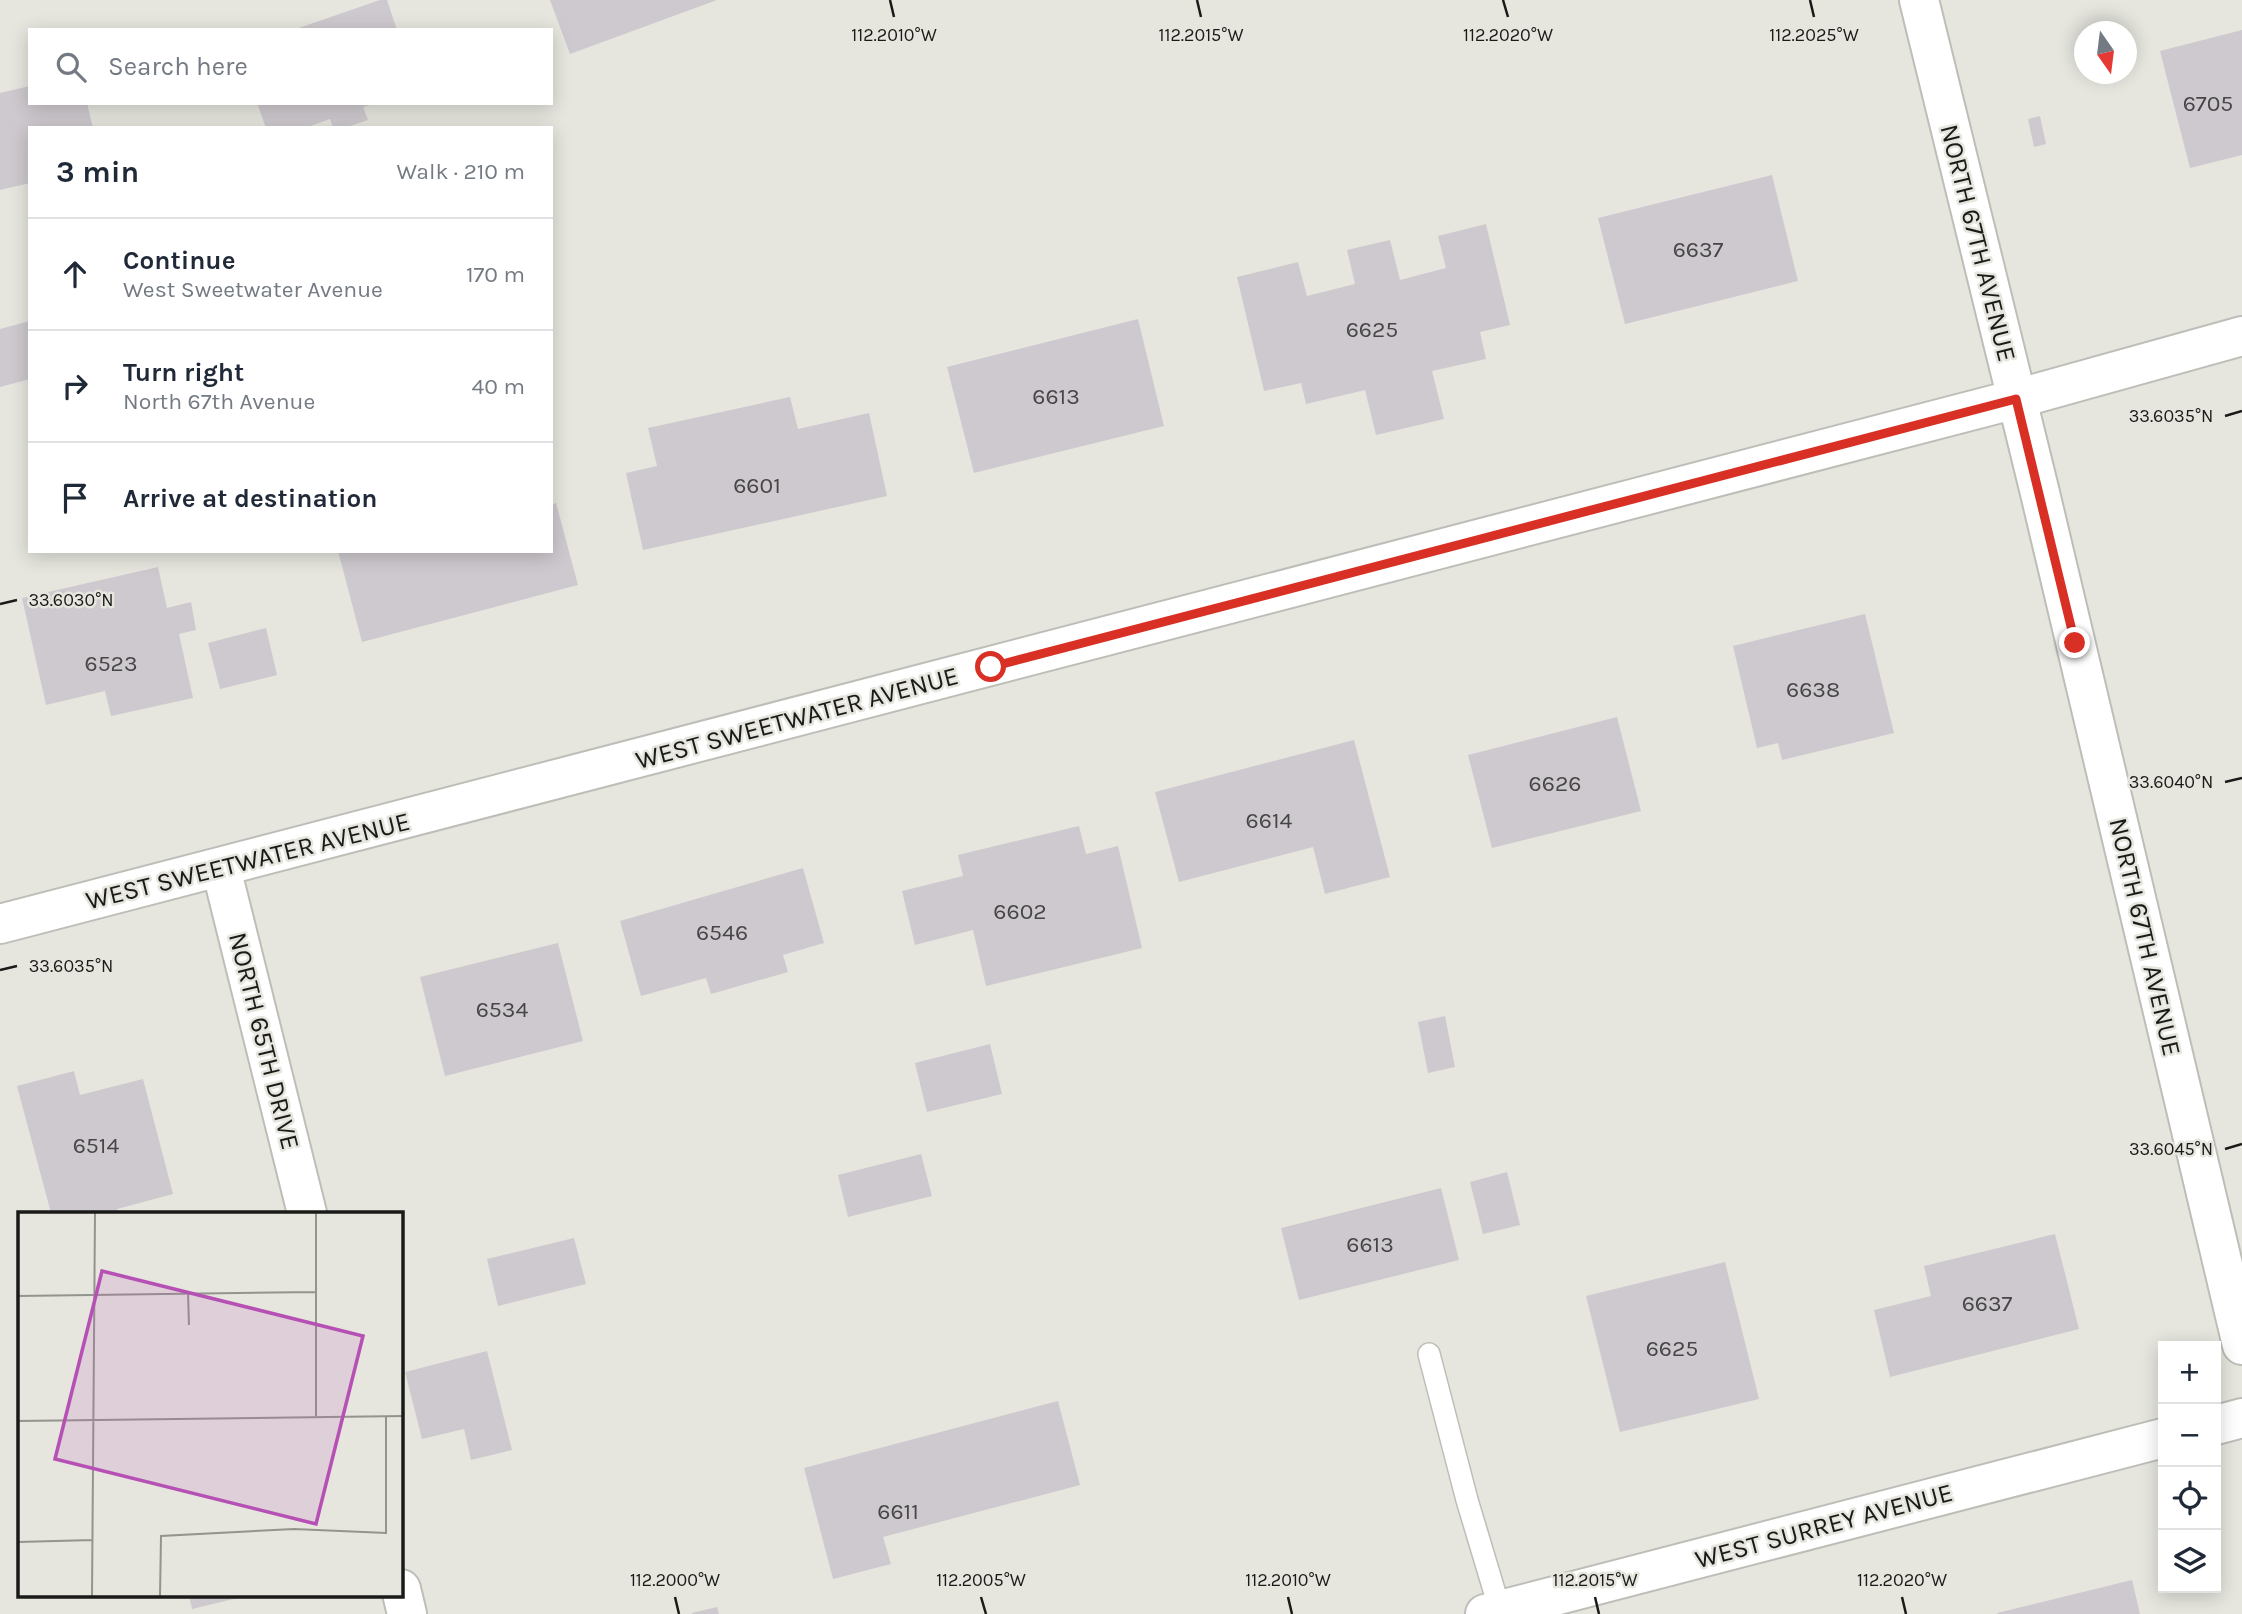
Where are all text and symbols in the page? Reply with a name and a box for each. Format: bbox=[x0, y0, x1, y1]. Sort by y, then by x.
north arrow bbox=[2074, 21, 2137, 84]
text: 112.2010°W bbox=[851, 24, 937, 46]
text: 112.2015°W bbox=[1159, 24, 1244, 46]
text: 112.2020°W bbox=[1463, 24, 1553, 46]
text: 112.2025°W bbox=[1769, 24, 1859, 46]
search box bbox=[28, 28, 553, 105]
icon: search bbox=[52, 48, 90, 86]
text: Search here bbox=[108, 51, 248, 82]
house number: 6705 bbox=[2183, 90, 2233, 117]
street label: NORTH 67TH AVENUE bbox=[1934, 121, 2022, 365]
text: 3 min bbox=[56, 154, 139, 190]
text: Walk · 210 m bbox=[397, 158, 525, 185]
house number: 6637 bbox=[1673, 236, 1724, 263]
text: Continue bbox=[123, 245, 235, 276]
icon: ahead bbox=[56, 255, 94, 293]
text: 170 m bbox=[466, 261, 525, 288]
text: West Sweetwater Avenue bbox=[123, 276, 383, 303]
house number: 6625 bbox=[1346, 316, 1398, 343]
text: Turn right bbox=[123, 357, 244, 388]
icon: right bbox=[56, 367, 94, 405]
text: 40 m bbox=[472, 373, 525, 400]
house number: 6613 bbox=[1032, 383, 1080, 410]
text: North 67th Avenue bbox=[123, 388, 315, 415]
text: 33.6035°N bbox=[2129, 405, 2213, 427]
house number: 6601 bbox=[733, 472, 781, 499]
icon: arrive bbox=[56, 479, 94, 517]
text: Arrive at destination bbox=[123, 483, 377, 514]
text: 33.6030°N bbox=[28, 589, 114, 611]
route end bbox=[2059, 627, 2090, 658]
house number: 6523 bbox=[84, 650, 138, 677]
route start bbox=[975, 651, 1006, 682]
street label: WEST SWEETWATER AVENUE bbox=[632, 660, 962, 776]
house number: 6638 bbox=[1786, 676, 1840, 703]
house number: 6626 bbox=[1529, 770, 1581, 797]
text: 33.6040°N bbox=[2129, 771, 2213, 793]
street label: WEST SWEETWATER AVENUE bbox=[83, 806, 413, 916]
house number: 6614 bbox=[1246, 807, 1293, 834]
street label: NORTH 67TH AVENUE bbox=[2103, 815, 2187, 1059]
house number: 6602 bbox=[993, 898, 1047, 925]
house number: 6546 bbox=[696, 919, 748, 946]
street label: NORTH 65TH DRIVE bbox=[222, 929, 306, 1153]
text: 33.6035°N bbox=[29, 955, 113, 977]
house number: 6534 bbox=[476, 996, 528, 1023]
house number: 6514 bbox=[73, 1132, 119, 1159]
text: 33.6045°N bbox=[2129, 1138, 2213, 1160]
inset map bbox=[18, 1212, 402, 1596]
house number: 6613 bbox=[1346, 1231, 1394, 1258]
house number: 6637 bbox=[1962, 1290, 2013, 1317]
house number: 6625 bbox=[1646, 1335, 1698, 1362]
map controls bbox=[2158, 1341, 2221, 1593]
button: + bbox=[2158, 1341, 2221, 1404]
button: − bbox=[2158, 1404, 2221, 1467]
button: locate bbox=[2158, 1467, 2221, 1530]
street label: WEST SURREY AVENUE bbox=[1692, 1477, 1956, 1575]
house number: 6611 bbox=[877, 1498, 919, 1525]
button: layers bbox=[2158, 1530, 2221, 1593]
text: 112.2000°W bbox=[630, 1569, 720, 1591]
text: 112.2005°W bbox=[936, 1569, 1026, 1591]
text: 112.2010°W bbox=[1245, 1569, 1331, 1591]
text: 112.2015°W bbox=[1553, 1569, 1638, 1591]
text: 112.2020°W bbox=[1857, 1569, 1947, 1591]

